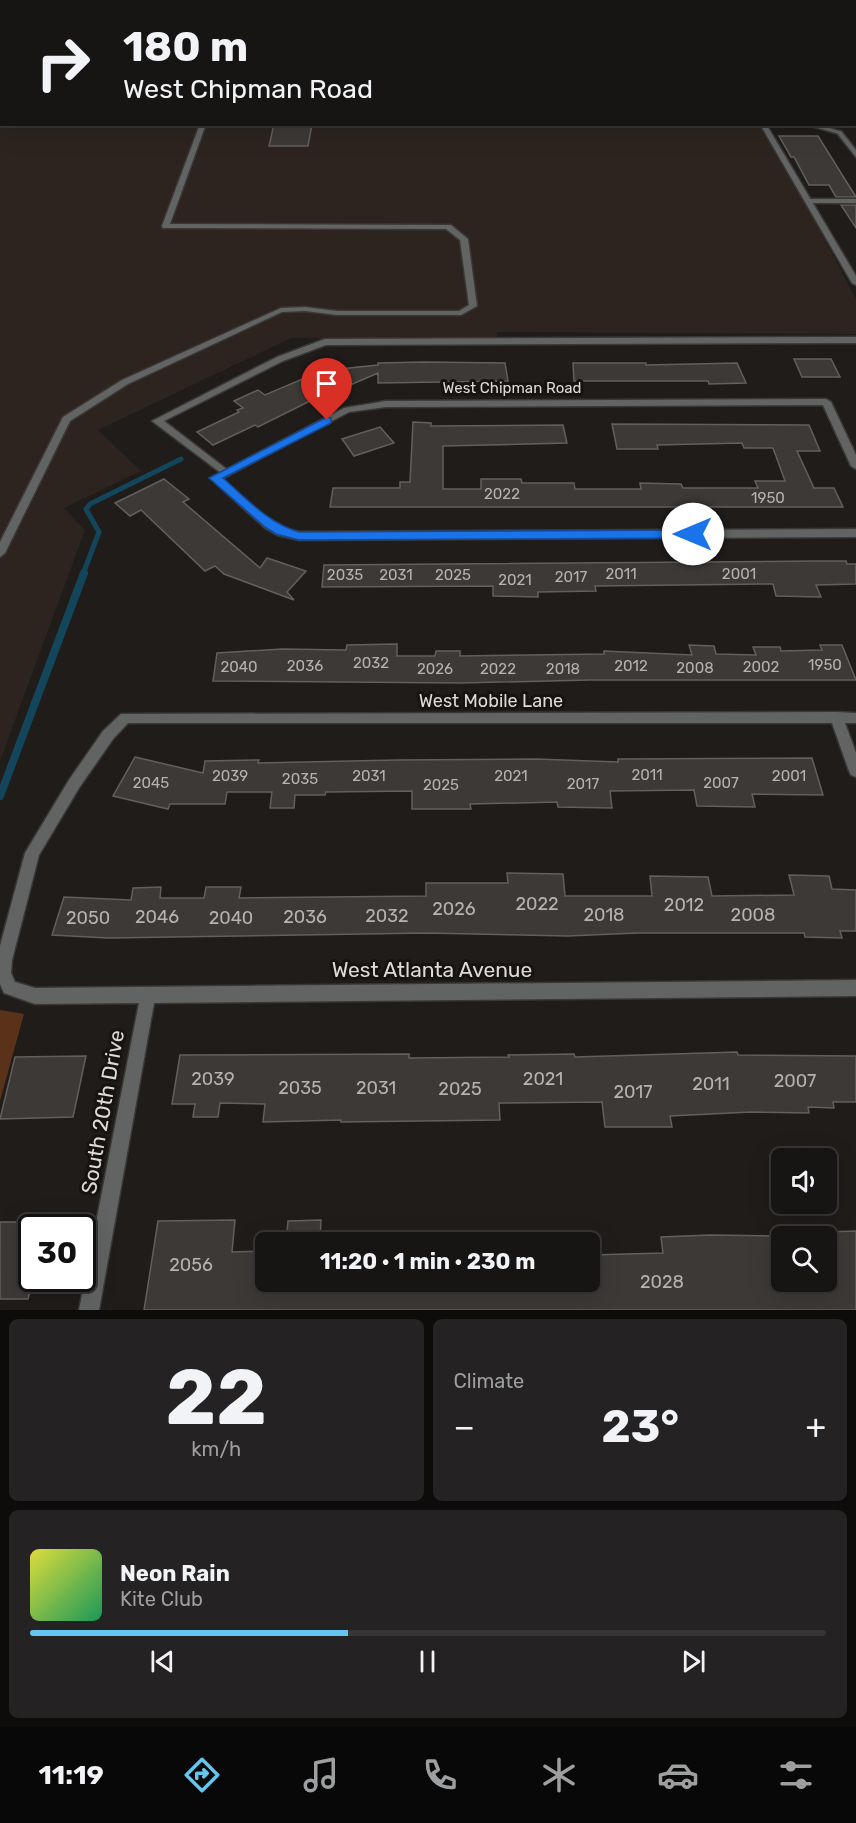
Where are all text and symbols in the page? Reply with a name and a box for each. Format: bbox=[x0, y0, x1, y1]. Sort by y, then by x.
text: 180 m bbox=[123, 22, 248, 72]
icon: right bbox=[24, 24, 102, 102]
text: West Chipman Road bbox=[123, 73, 373, 105]
pin bbox=[301, 358, 352, 420]
icon: arrive bbox=[310, 367, 343, 400]
street label: West Chipman Road bbox=[443, 379, 581, 397]
house number: 2022 bbox=[484, 485, 520, 503]
house number: 1950 bbox=[751, 489, 785, 507]
position arrow bbox=[661, 502, 725, 566]
house number: 2011 bbox=[605, 565, 637, 583]
house number: 2001 bbox=[722, 565, 756, 583]
house number: 2035 bbox=[327, 566, 363, 584]
house number: 2031 bbox=[379, 566, 413, 584]
house number: 2025 bbox=[435, 566, 471, 584]
house number: 2017 bbox=[555, 568, 588, 586]
house number: 2021 bbox=[498, 571, 532, 589]
house number: 2032 bbox=[353, 654, 389, 672]
house number: 1950 bbox=[808, 656, 842, 674]
house number: 2036 bbox=[287, 657, 323, 675]
house number: 2012 bbox=[614, 657, 648, 675]
house number: 2040 bbox=[220, 658, 258, 676]
house number: 2002 bbox=[743, 658, 780, 676]
house number: 2008 bbox=[676, 659, 714, 677]
house number: 2026 bbox=[417, 660, 453, 678]
house number: 2022 bbox=[480, 660, 516, 678]
house number: 2018 bbox=[546, 660, 580, 678]
street label: West Mobile Lane bbox=[419, 690, 563, 712]
house number: 2011 bbox=[631, 766, 663, 784]
house number: 2039 bbox=[212, 767, 248, 785]
house number: 2031 bbox=[352, 767, 386, 785]
house number: 2021 bbox=[494, 767, 528, 785]
house number: 2001 bbox=[772, 767, 806, 785]
house number: 2035 bbox=[282, 770, 318, 788]
house number: 2045 bbox=[133, 774, 169, 792]
house number: 2007 bbox=[703, 774, 739, 792]
house number: 2017 bbox=[567, 775, 600, 793]
house number: 2025 bbox=[423, 776, 459, 794]
house number: 2022 bbox=[515, 893, 559, 915]
house number: 2012 bbox=[664, 894, 704, 916]
house number: 2026 bbox=[432, 898, 476, 920]
house number: 2018 bbox=[583, 904, 625, 926]
house number: 2008 bbox=[731, 904, 775, 926]
house number: 2032 bbox=[365, 905, 409, 927]
house number: 2046 bbox=[135, 906, 179, 928]
house number: 2036 bbox=[283, 906, 327, 928]
house number: 2050 bbox=[66, 907, 110, 929]
house number: 2040 bbox=[209, 907, 253, 929]
street label: West Atlanta Avenue bbox=[332, 957, 532, 982]
street label: South 20th Drive bbox=[76, 1028, 129, 1196]
house number: 2039 bbox=[191, 1068, 235, 1090]
house number: 2021 bbox=[523, 1068, 563, 1090]
house number: 2007 bbox=[774, 1070, 816, 1092]
house number: 2011 bbox=[692, 1073, 730, 1095]
house number: 2035 bbox=[278, 1077, 322, 1099]
house number: 2031 bbox=[356, 1077, 396, 1099]
house number: 2025 bbox=[438, 1078, 482, 1100]
house number: 2017 bbox=[614, 1081, 652, 1103]
map controls bbox=[771, 1148, 837, 1292]
button: sound bbox=[771, 1148, 837, 1214]
speed limit sign: 30 bbox=[18, 1214, 96, 1292]
button: search bbox=[771, 1226, 837, 1292]
text: 11:20 · 1 min · 230 m bbox=[320, 1248, 535, 1275]
house number: 2056 bbox=[169, 1254, 213, 1276]
house number: 2028 bbox=[640, 1271, 684, 1293]
text: 22 bbox=[166, 1351, 267, 1444]
text: Climate bbox=[454, 1369, 524, 1393]
text: 23° bbox=[601, 1400, 679, 1453]
text: − bbox=[454, 1407, 475, 1446]
text: + bbox=[805, 1407, 826, 1446]
text: km/h bbox=[191, 1437, 241, 1461]
text: Neon Rain bbox=[120, 1560, 230, 1587]
text: Kite Club bbox=[120, 1587, 203, 1611]
icon: previous bbox=[146, 1645, 179, 1678]
icon: pause bbox=[411, 1645, 444, 1678]
icon: next bbox=[677, 1645, 710, 1678]
icon: directions bbox=[181, 1754, 223, 1796]
icon: music bbox=[300, 1754, 342, 1796]
icon: phone bbox=[419, 1754, 461, 1796]
icon: climate bbox=[538, 1754, 580, 1796]
icon: car bbox=[657, 1754, 699, 1796]
icon: filters bbox=[775, 1754, 817, 1796]
text: 11:19 bbox=[38, 1759, 104, 1791]

